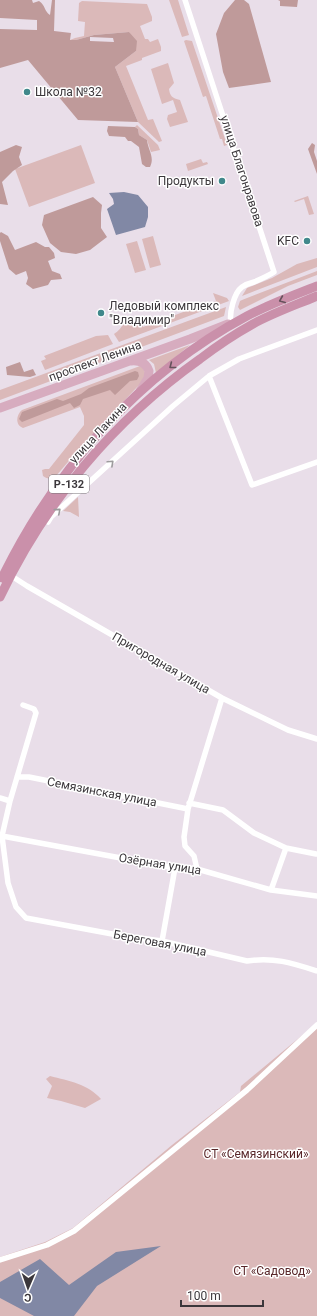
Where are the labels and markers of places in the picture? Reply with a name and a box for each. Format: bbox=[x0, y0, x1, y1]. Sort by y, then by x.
place label: Школа №32 bbox=[35, 85, 102, 99]
marker: Школа №32 bbox=[22, 87, 32, 97]
place label: Продукты bbox=[158, 174, 214, 188]
marker: Продукты bbox=[217, 176, 227, 186]
place label: KFC bbox=[277, 234, 299, 248]
marker: KFC bbox=[302, 236, 312, 246]
place label: Ледовый комплекс "Владимир" bbox=[109, 299, 219, 327]
marker: Ледовый комплекс "Владимир" bbox=[96, 308, 106, 318]

